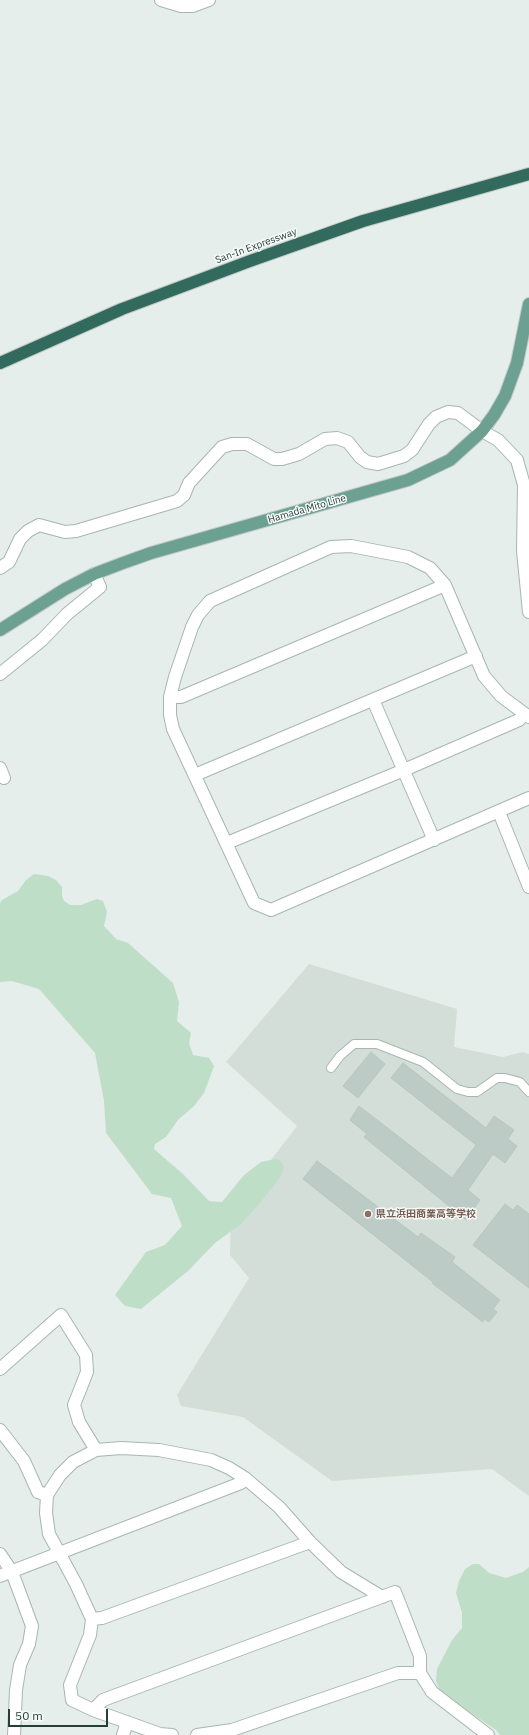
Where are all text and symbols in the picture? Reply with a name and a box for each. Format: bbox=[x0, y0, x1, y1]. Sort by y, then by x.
street label: San-In Expressway bbox=[214, 226, 298, 266]
street label: Hamada Mito Line bbox=[267, 492, 347, 526]
place label: 県立浜田商業高等学校 bbox=[376, 1208, 476, 1220]
marker: 県立浜田商業高等学校 bbox=[363, 1209, 373, 1219]
scale bar bbox=[10, 1701, 110, 1727]
text: 50 m bbox=[15, 1708, 43, 1723]

